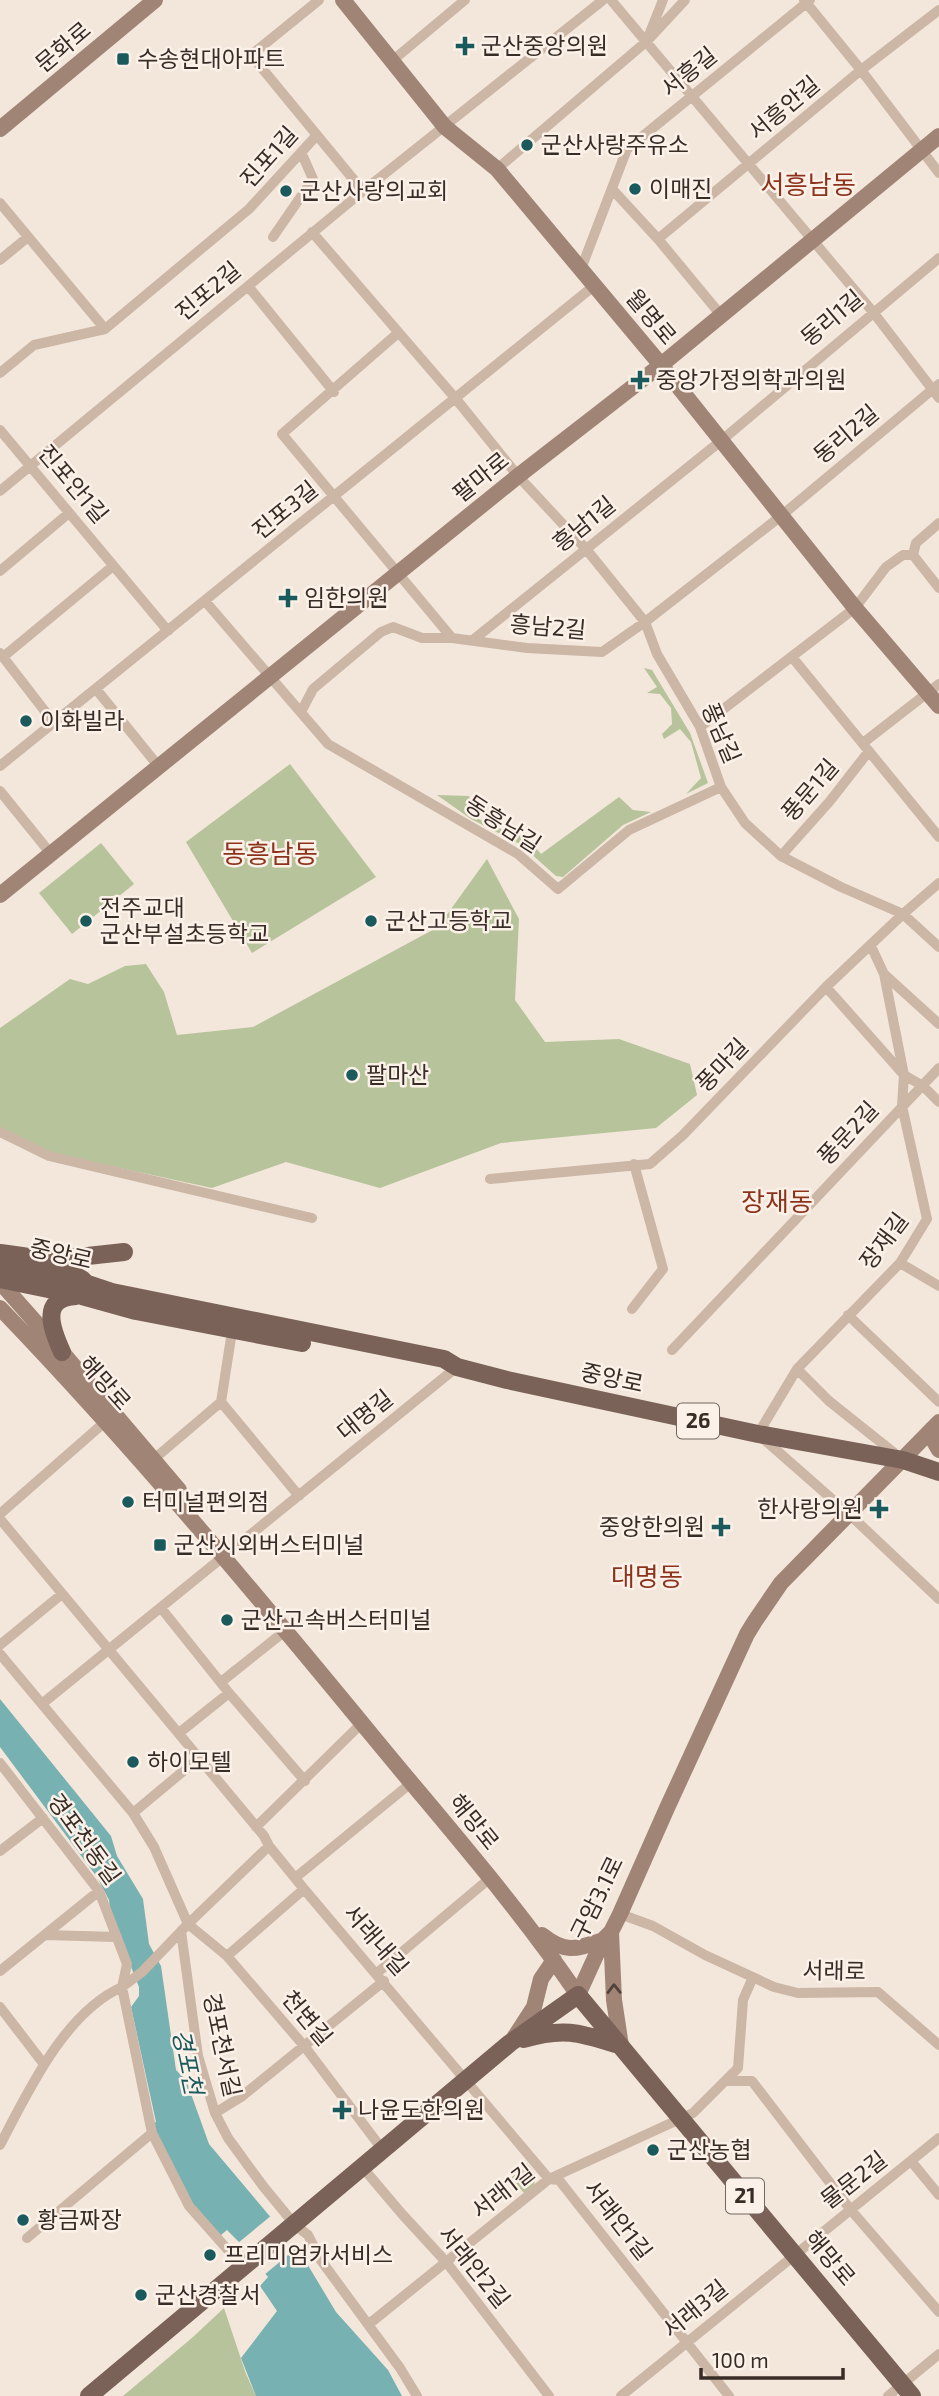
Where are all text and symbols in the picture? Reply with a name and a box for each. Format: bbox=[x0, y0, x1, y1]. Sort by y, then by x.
street label: 문화로 bbox=[29, 15, 96, 77]
place label: 군산중앙의원 bbox=[481, 31, 608, 59]
marker: 군산중앙의원 bbox=[455, 36, 475, 56]
street label: 서흥길 bbox=[655, 40, 722, 102]
place label: 수송현대아파트 bbox=[137, 44, 285, 72]
marker: 수송현대아파트 bbox=[115, 51, 131, 67]
street label: 서흥안길 bbox=[742, 69, 825, 145]
street label: 진포1길 bbox=[234, 120, 303, 193]
place label: 군산사랑주유소 bbox=[541, 130, 689, 158]
marker: 군산사랑주유소 bbox=[519, 137, 535, 153]
district label: 서흥남동 bbox=[760, 168, 856, 199]
place label: 이매진 bbox=[649, 174, 712, 202]
place label: 군산사랑의교회 bbox=[300, 176, 448, 204]
marker: 이매진 bbox=[627, 181, 643, 197]
marker: 군산사랑의교회 bbox=[278, 183, 294, 199]
street label: 진포2길 bbox=[169, 255, 246, 326]
street label: 월명로 bbox=[621, 283, 683, 350]
street label: 동리1길 bbox=[795, 283, 868, 351]
place label: 중앙가정의학과의원 bbox=[656, 365, 846, 393]
marker: 중앙가정의학과의원 bbox=[630, 370, 650, 390]
street label: 동리2길 bbox=[807, 398, 884, 469]
street label: 진포안1길 bbox=[33, 438, 115, 528]
street label: 팔마로 bbox=[447, 445, 514, 507]
street label: 진포3길 bbox=[246, 474, 323, 544]
street label: 흥남1길 bbox=[546, 489, 620, 557]
place label: 임한의원 bbox=[304, 583, 389, 611]
marker: 임한의원 bbox=[278, 588, 298, 608]
street label: 흥남2길 bbox=[509, 609, 587, 643]
street label: 풍남길 bbox=[697, 698, 747, 767]
place label: 이화빌라 bbox=[40, 706, 125, 734]
marker: 이화빌라 bbox=[18, 713, 34, 729]
street label: 풍문1길 bbox=[775, 753, 844, 826]
street label: 동흥남길 bbox=[460, 788, 547, 858]
district label: 동흥남동 bbox=[222, 837, 318, 868]
place label: 전주교대 군산부설초등학교 bbox=[100, 893, 269, 947]
place label: 군산고등학교 bbox=[385, 906, 512, 934]
marker: 전주교대 군산부설초등학교 bbox=[78, 913, 94, 929]
marker: 군산고등학교 bbox=[363, 913, 379, 929]
street label: 풍마길 bbox=[689, 1032, 753, 1097]
place label: 팔마산 bbox=[366, 1060, 429, 1088]
marker: 팔마산 bbox=[344, 1067, 360, 1083]
street label: 풍문2길 bbox=[811, 1095, 884, 1170]
district label: 장재동 bbox=[741, 1185, 813, 1216]
street label: 장재길 bbox=[853, 1207, 913, 1274]
street label: 중앙로 bbox=[27, 1232, 95, 1274]
street label: 해망로 bbox=[74, 1349, 137, 1415]
street label: 중앙로 bbox=[578, 1357, 646, 1397]
street label: 대명길 bbox=[331, 1383, 398, 1445]
road number: 26 bbox=[677, 1404, 719, 1438]
place label: 터미널편의점 bbox=[142, 1487, 269, 1515]
marker: 터미널편의점 bbox=[120, 1494, 136, 1510]
place label: 한사랑의원 bbox=[757, 1494, 863, 1522]
marker: 한사랑의원 bbox=[869, 1499, 889, 1519]
place label: 중앙한의원 bbox=[599, 1512, 705, 1540]
marker: 중앙한의원 bbox=[711, 1517, 731, 1537]
place label: 군산시외버스터미널 bbox=[174, 1530, 364, 1558]
marker: 군산시외버스터미널 bbox=[152, 1537, 168, 1553]
district label: 대명동 bbox=[611, 1560, 683, 1591]
place label: 군산고속버스터미널 bbox=[241, 1605, 431, 1633]
marker: 군산고속버스터미널 bbox=[219, 1612, 235, 1628]
place label: 하이모텔 bbox=[147, 1747, 232, 1775]
marker: 하이모텔 bbox=[125, 1754, 141, 1770]
street label: 경포천동길 bbox=[42, 1787, 127, 1889]
street label: 해망로 bbox=[444, 1788, 506, 1855]
street label: 구암3.1로 bbox=[564, 1851, 628, 1944]
street label: 서래내길 bbox=[338, 1898, 415, 1980]
street label: 서래로 bbox=[802, 1955, 866, 1985]
one-way arrow bbox=[606, 1983, 622, 1994]
street label: 천변길 bbox=[277, 1984, 339, 2051]
street label: 경포천서길 bbox=[198, 1990, 248, 2099]
water label: 경포천 bbox=[167, 2026, 210, 2100]
place label: 나윤도한의원 bbox=[358, 2095, 485, 2123]
marker: 나윤도한의원 bbox=[332, 2100, 352, 2120]
place label: 군산농협 bbox=[667, 2135, 752, 2163]
marker: 군산농협 bbox=[645, 2142, 661, 2158]
street label: 물문2길 bbox=[815, 2145, 892, 2214]
street label: 서래1길 bbox=[465, 2157, 540, 2224]
street label: 서래안1길 bbox=[579, 2174, 659, 2265]
road number: 21 bbox=[726, 2178, 764, 2214]
place label: 황금짜장 bbox=[37, 2205, 122, 2233]
marker: 황금짜장 bbox=[15, 2212, 31, 2228]
street label: 서래안2길 bbox=[433, 2220, 516, 2313]
street label: 해망로 bbox=[800, 2224, 862, 2291]
place label: 프리미엄카서비스 bbox=[224, 2240, 393, 2268]
marker: 프리미엄카서비스 bbox=[202, 2247, 218, 2263]
street label: 서래3길 bbox=[656, 2273, 733, 2343]
place label: 군산경찰서 bbox=[155, 2280, 261, 2308]
marker: 군산경찰서 bbox=[133, 2287, 149, 2303]
scale bar bbox=[701, 2336, 843, 2380]
text: 100 m bbox=[712, 2347, 769, 2372]

